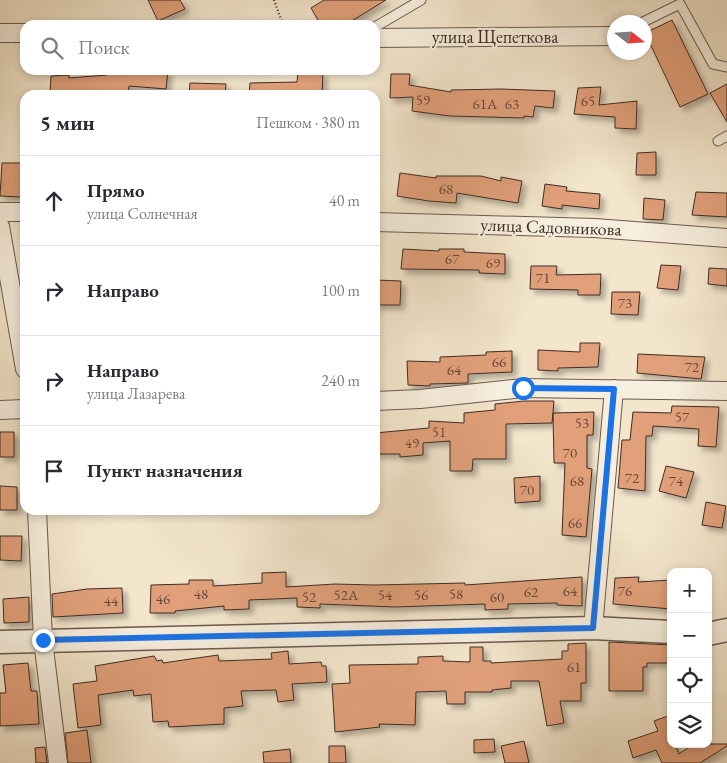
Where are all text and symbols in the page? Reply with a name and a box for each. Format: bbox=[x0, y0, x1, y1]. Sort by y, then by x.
north arrow bbox=[607, 15, 652, 60]
search box bbox=[20, 20, 380, 75]
street label: улица Щепеткова bbox=[432, 25, 559, 48]
icon: search bbox=[38, 34, 66, 62]
text: Поиск bbox=[78, 35, 130, 60]
house number: 59 bbox=[416, 90, 430, 109]
house number: 65 bbox=[581, 91, 595, 110]
house number: 61А bbox=[473, 94, 498, 113]
house number: 63 bbox=[505, 94, 519, 113]
text: 5 мин bbox=[40, 109, 95, 136]
text: Пешком · 380 m bbox=[256, 112, 360, 133]
text: Прямо bbox=[87, 178, 145, 203]
house number: 68 bbox=[439, 179, 453, 198]
icon: ahead bbox=[40, 187, 68, 215]
text: 40 m bbox=[329, 190, 360, 211]
text: улица Солнечная bbox=[87, 203, 198, 224]
street label: улица Садовникова bbox=[480, 213, 623, 240]
house number: 67 bbox=[445, 249, 460, 268]
house number: 69 bbox=[486, 253, 500, 272]
house number: 71 bbox=[536, 268, 550, 287]
icon: right bbox=[40, 277, 68, 305]
text: Направо bbox=[87, 278, 159, 303]
text: 100 m bbox=[321, 280, 360, 301]
house number: 73 bbox=[618, 293, 632, 312]
house number: 66 bbox=[492, 352, 506, 371]
house number: 72 bbox=[685, 357, 700, 376]
text: Направо bbox=[87, 358, 159, 383]
house number: 64 bbox=[447, 360, 462, 379]
icon: right bbox=[40, 367, 68, 395]
text: 240 m bbox=[321, 370, 360, 391]
route start bbox=[512, 377, 535, 400]
text: улица Лазарева bbox=[87, 383, 185, 404]
house number: 57 bbox=[675, 407, 690, 426]
house number: 53 bbox=[575, 413, 589, 432]
house number: 51 bbox=[432, 422, 446, 441]
house number: 49 bbox=[405, 433, 419, 452]
house number: 70 bbox=[563, 443, 577, 462]
icon: arrive bbox=[40, 457, 68, 485]
text: Пункт назначения bbox=[87, 458, 243, 483]
house number: 72 bbox=[625, 468, 640, 487]
house number: 68 bbox=[570, 471, 584, 490]
house number: 74 bbox=[669, 471, 684, 490]
house number: 70 bbox=[520, 480, 534, 499]
house number: 66 bbox=[568, 513, 582, 532]
map controls bbox=[667, 568, 712, 748]
button: + bbox=[667, 568, 712, 613]
house number: 64 bbox=[563, 581, 578, 600]
house number: 76 bbox=[618, 581, 632, 600]
house number: 62 bbox=[524, 582, 539, 601]
house number: 48 bbox=[194, 584, 208, 603]
house number: 58 bbox=[449, 584, 463, 603]
house number: 52А bbox=[334, 585, 359, 604]
house number: 54 bbox=[378, 585, 393, 604]
house number: 56 bbox=[414, 585, 428, 604]
house number: 52 bbox=[302, 587, 317, 606]
house number: 60 bbox=[490, 587, 504, 606]
house number: 46 bbox=[156, 589, 170, 608]
house number: 44 bbox=[104, 591, 119, 610]
button: − bbox=[667, 613, 712, 658]
route end bbox=[32, 629, 55, 652]
house number: 61 bbox=[567, 657, 581, 676]
button: locate bbox=[667, 658, 712, 703]
button: layers bbox=[667, 703, 712, 748]

